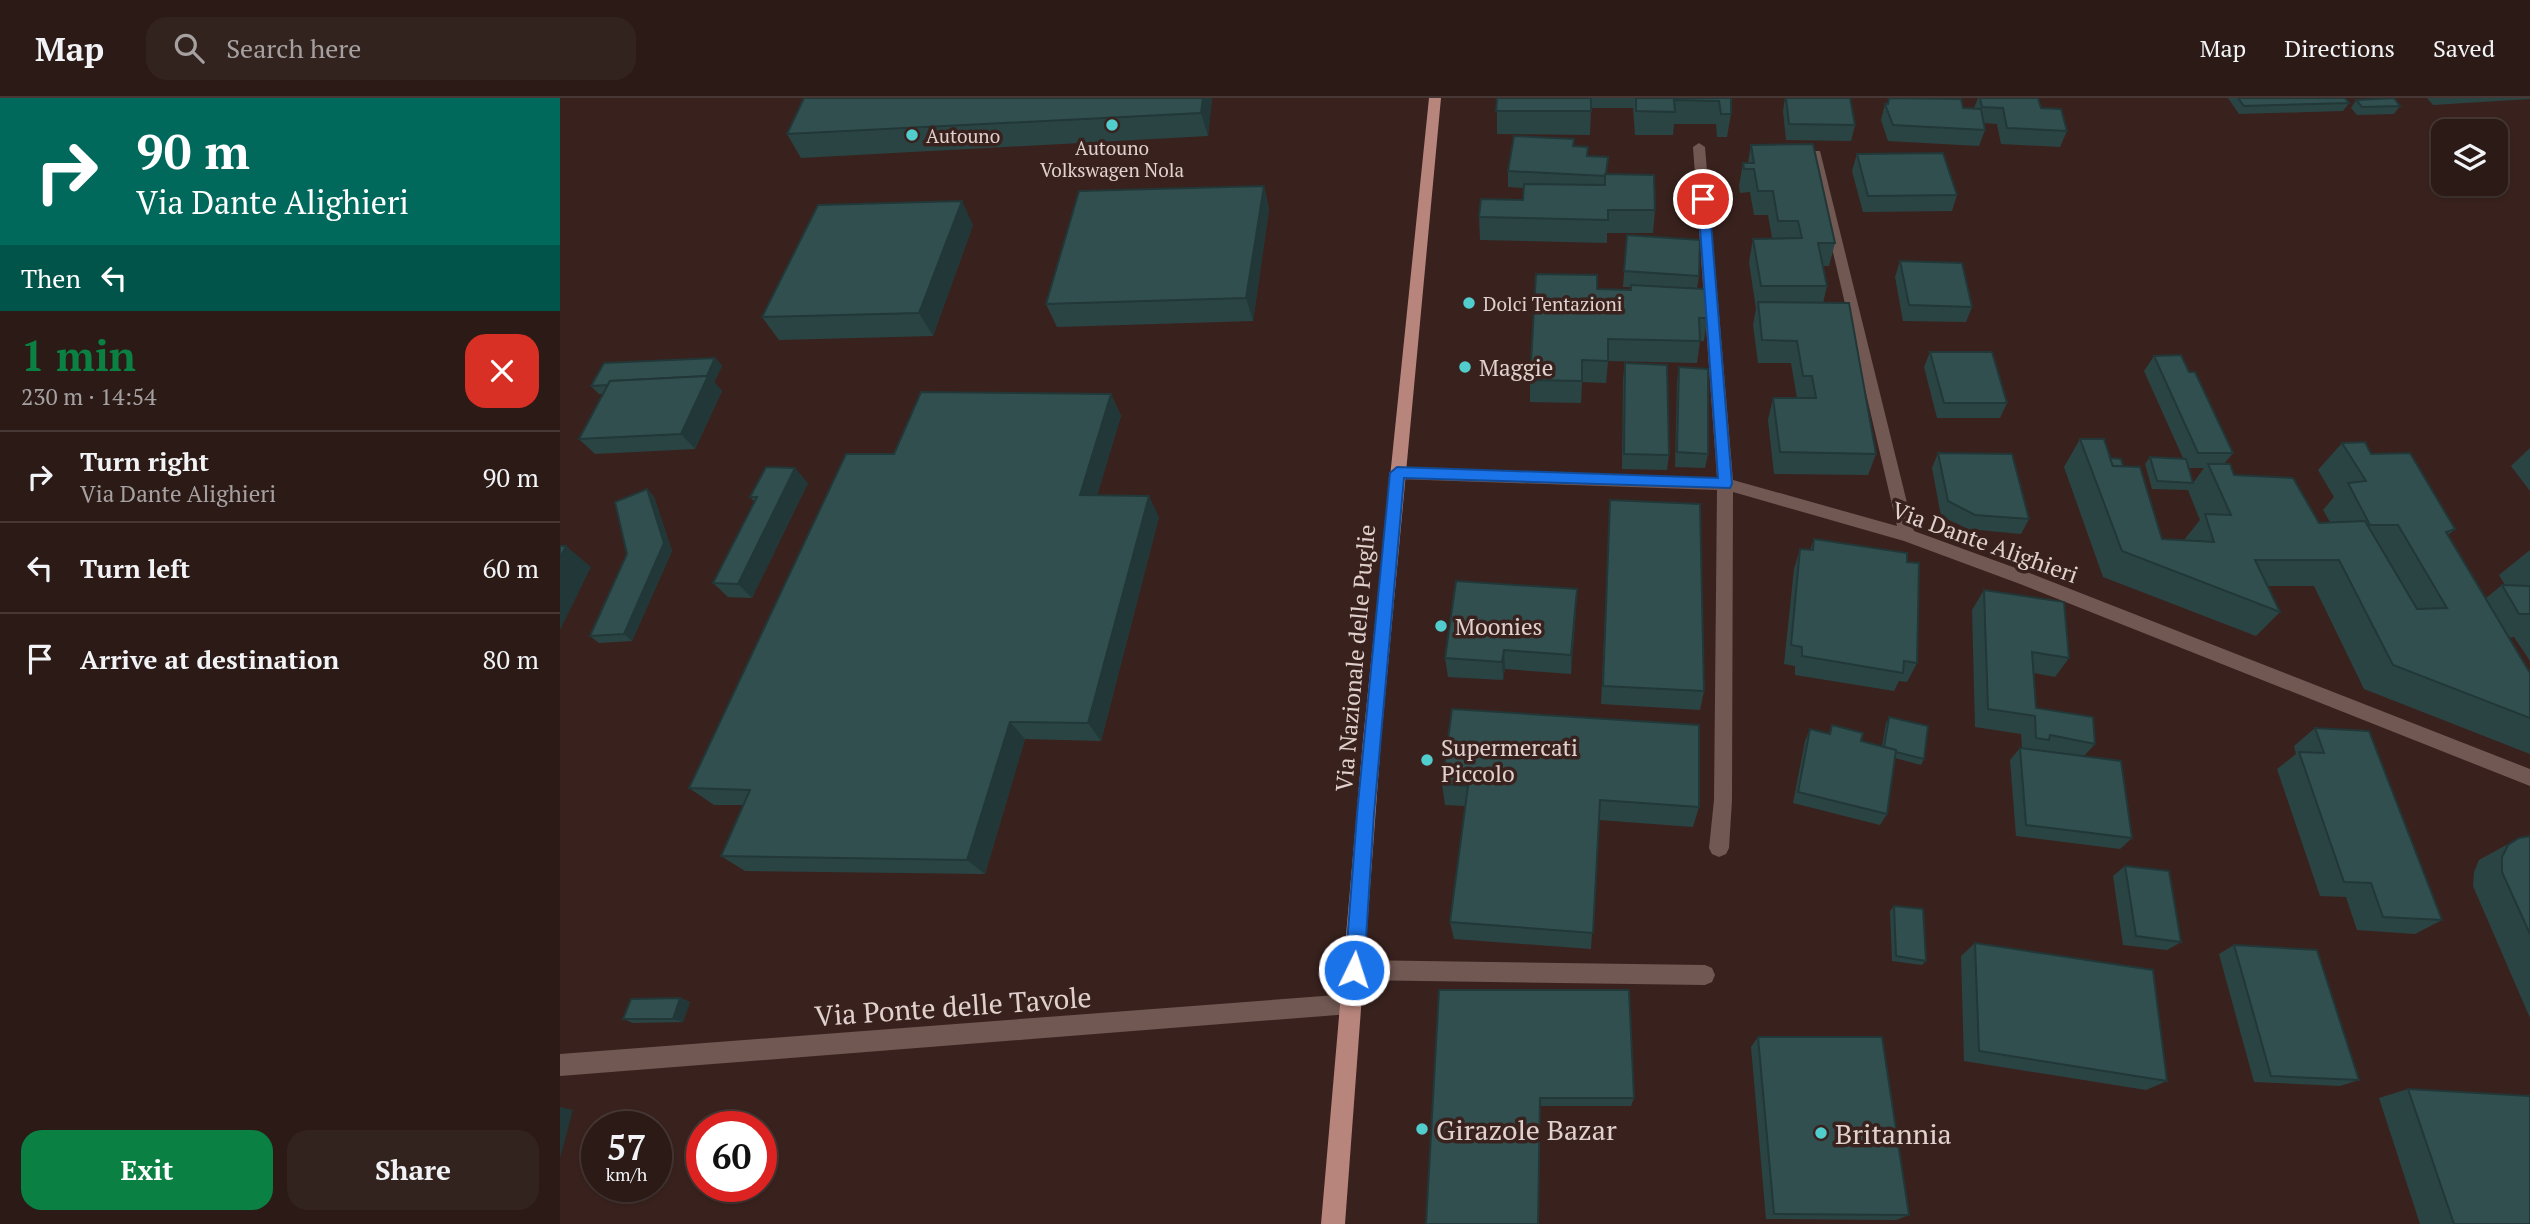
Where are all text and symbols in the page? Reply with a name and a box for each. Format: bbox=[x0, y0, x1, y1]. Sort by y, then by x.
search box bbox=[146, 17, 636, 80]
text: Map bbox=[35, 27, 104, 70]
icon: search bbox=[170, 29, 208, 67]
text: Search here bbox=[226, 31, 361, 65]
text: Map bbox=[2200, 32, 2246, 64]
text: Directions bbox=[2284, 32, 2395, 64]
text: Saved bbox=[2433, 32, 2495, 64]
marker: Autouno Volkswagen Nola bbox=[1104, 117, 1120, 133]
text: 90 m bbox=[136, 118, 250, 183]
map controls bbox=[2431, 119, 2508, 196]
button: layers bbox=[2431, 119, 2508, 196]
place label: Autouno bbox=[926, 123, 1000, 148]
icon: right bbox=[21, 126, 112, 217]
marker: Autouno bbox=[904, 127, 920, 143]
place label: Autouno Volkswagen Nola bbox=[1040, 135, 1184, 182]
pin bbox=[1673, 169, 1733, 229]
icon: arrive bbox=[1684, 180, 1722, 218]
text: Via Dante Alighieri bbox=[136, 181, 409, 223]
icon: left bbox=[95, 259, 133, 297]
text: Then bbox=[21, 261, 81, 295]
place label: Dolci Tentazioni bbox=[1483, 291, 1622, 316]
marker: Dolci Tentazioni bbox=[1461, 295, 1477, 311]
text: 1 min bbox=[21, 327, 136, 383]
button: close bbox=[465, 334, 539, 408]
place label: Maggie bbox=[1479, 352, 1553, 383]
marker: Maggie bbox=[1457, 359, 1473, 375]
text: 230 m · 14:54 bbox=[21, 381, 156, 412]
text: Turn right bbox=[80, 444, 209, 478]
icon: right bbox=[21, 458, 59, 496]
text: 90 m bbox=[483, 460, 539, 494]
text: Via Dante Alighieri bbox=[80, 478, 276, 509]
street label: Via Dante Alighieri bbox=[1888, 494, 2082, 590]
street label: Via Nazionale delle Puglie bbox=[1328, 523, 1382, 793]
icon: left bbox=[21, 549, 59, 587]
text: Turn left bbox=[80, 551, 190, 585]
text: 60 m bbox=[483, 551, 539, 585]
place label: Moonies bbox=[1455, 611, 1543, 642]
marker: Moonies bbox=[1433, 618, 1449, 634]
icon: arrive bbox=[21, 640, 59, 678]
text: Arrive at destination bbox=[80, 642, 339, 676]
text: 80 m bbox=[483, 642, 539, 676]
place label: Supermercati Piccolo bbox=[1441, 732, 1578, 789]
marker: Supermercati Piccolo bbox=[1419, 752, 1435, 768]
position arrow bbox=[1317, 933, 1391, 1007]
street label: Via Ponte delle Tavole bbox=[813, 978, 1093, 1034]
speed limit sign: 60 bbox=[686, 1111, 777, 1202]
place label: Girazole Bazar bbox=[1436, 1111, 1617, 1148]
place label: Britannia bbox=[1835, 1115, 1952, 1152]
marker: Girazole Bazar bbox=[1414, 1121, 1430, 1137]
text: 57 bbox=[607, 1124, 646, 1170]
marker: Britannia bbox=[1813, 1125, 1829, 1141]
button: Exit bbox=[21, 1130, 273, 1210]
button: Share bbox=[287, 1130, 539, 1210]
text: km/h bbox=[606, 1162, 647, 1186]

